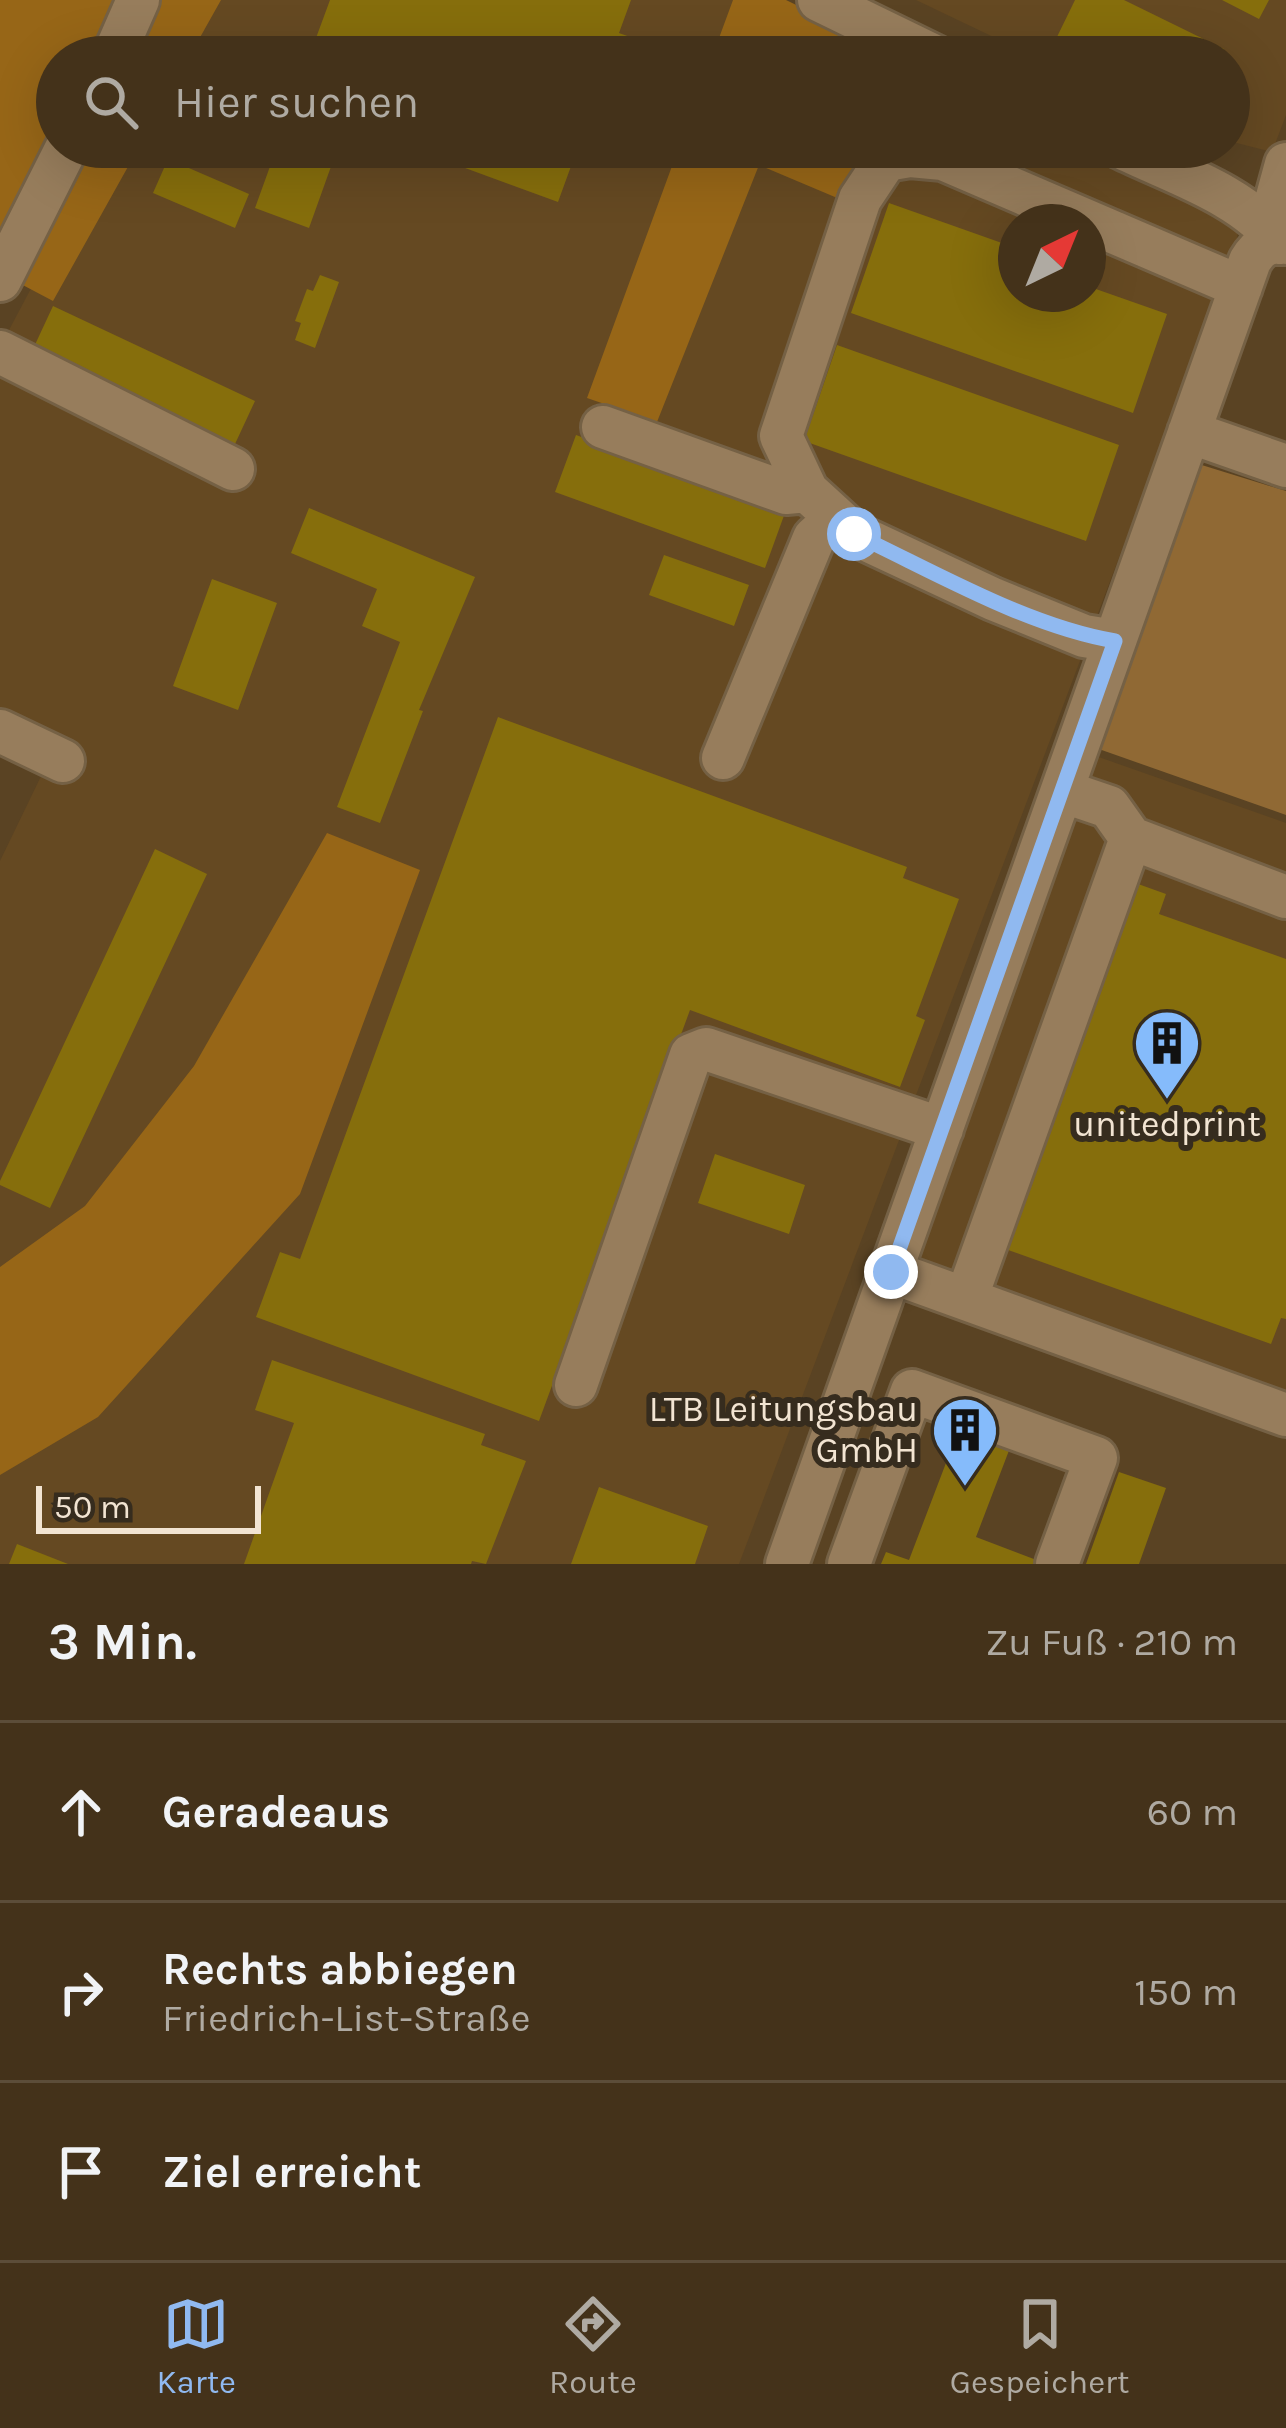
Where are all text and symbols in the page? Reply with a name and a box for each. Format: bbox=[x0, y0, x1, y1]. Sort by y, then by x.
search box bbox=[36, 36, 1250, 168]
icon: search bbox=[78, 69, 144, 135]
text: Hier suchen bbox=[174, 76, 419, 128]
north arrow bbox=[998, 204, 1106, 312]
route start bbox=[827, 507, 881, 561]
building icon: unitedprint bbox=[1132, 1008, 1202, 1102]
place label: unitedprint bbox=[1073, 1103, 1261, 1145]
route end bbox=[864, 1245, 918, 1299]
place label: LTB Leitungsbau GmbH bbox=[649, 1388, 918, 1471]
building icon: LTB Leitungsbau GmbH bbox=[930, 1395, 1000, 1489]
scale bar bbox=[36, 1480, 261, 1533]
text: 50 m bbox=[54, 1488, 131, 1526]
text: 3 Min. bbox=[48, 1612, 197, 1672]
text: Zu Fuß · 210 m bbox=[985, 1619, 1238, 1665]
icon: ahead bbox=[48, 1779, 114, 1845]
text: Geradeaus bbox=[162, 1786, 390, 1838]
text: 60 m bbox=[1147, 1789, 1238, 1835]
text: Rechts abbiegen bbox=[162, 1943, 518, 1995]
icon: right bbox=[48, 1959, 114, 2025]
text: 150 m bbox=[1134, 1969, 1238, 2015]
text: Friedrich-List-Straße bbox=[162, 1995, 531, 2041]
icon: arrive bbox=[48, 2139, 114, 2205]
text: Ziel erreicht bbox=[162, 2146, 421, 2198]
tab: Karte bbox=[157, 2291, 236, 2401]
tab: Route bbox=[549, 2291, 637, 2401]
tab: Gespeichert bbox=[950, 2291, 1129, 2401]

